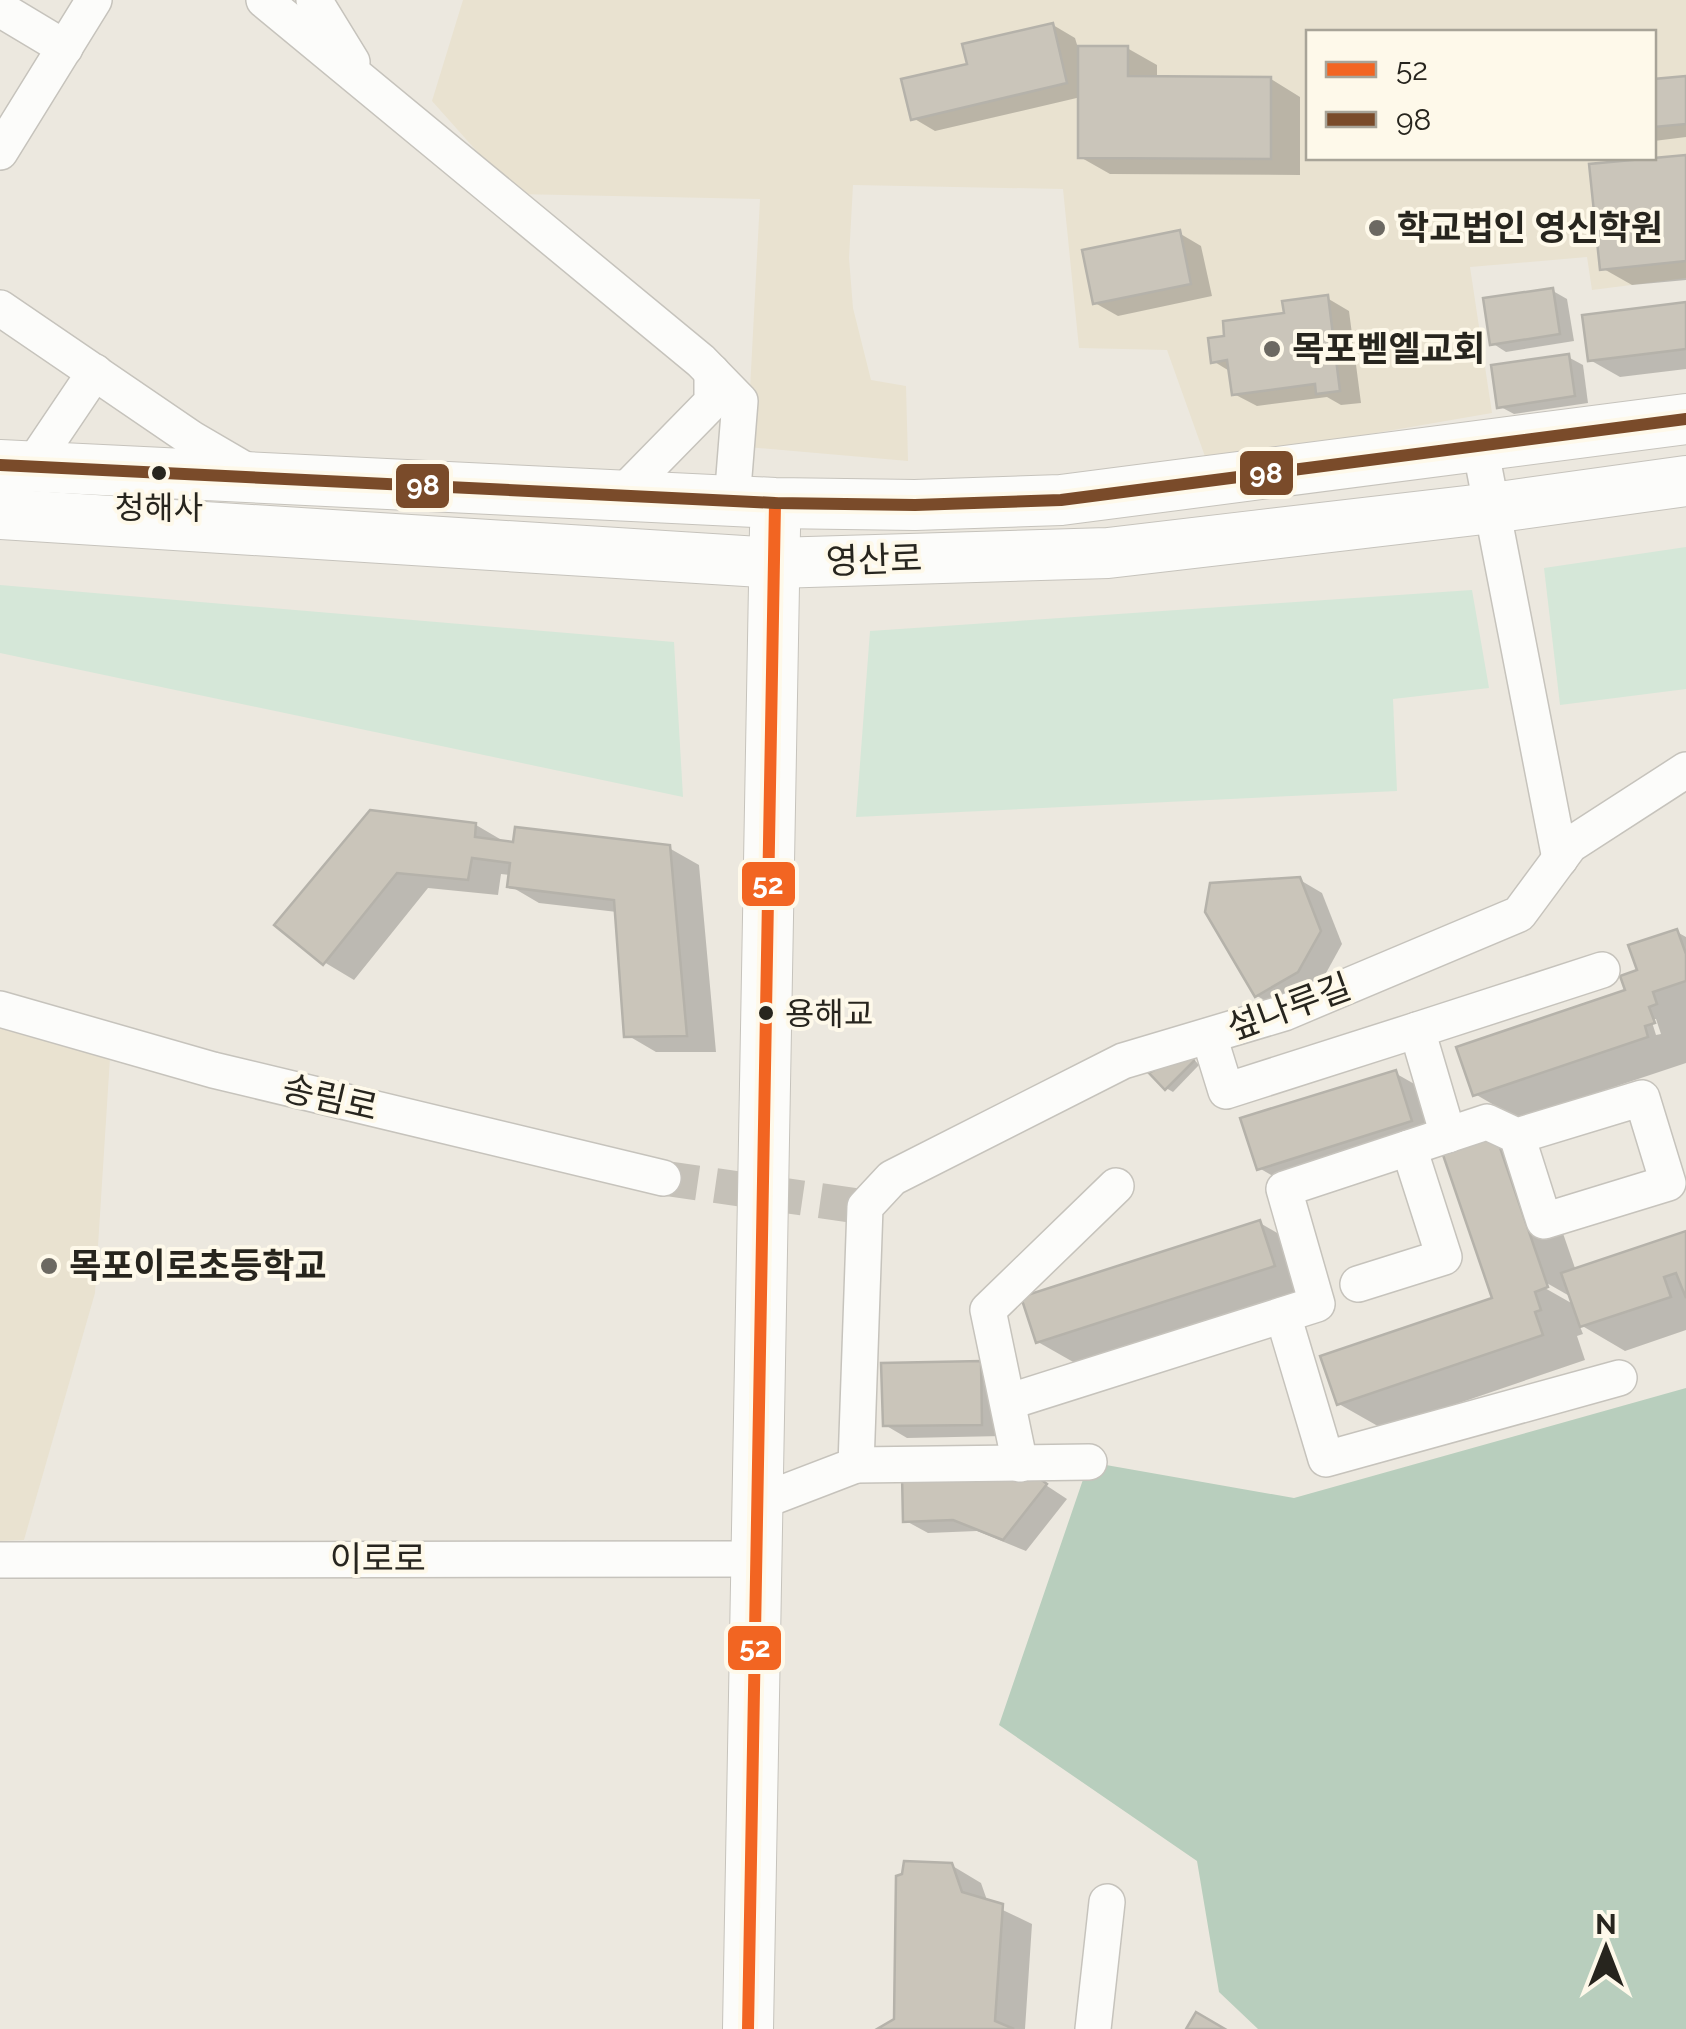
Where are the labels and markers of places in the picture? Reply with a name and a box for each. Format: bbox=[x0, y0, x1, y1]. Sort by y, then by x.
place label: 학교법인 영신학원 bbox=[1397, 207, 1663, 248]
marker: 학교법인 영신학원 bbox=[1366, 217, 1388, 239]
place label: 목포벧엘교회 bbox=[1292, 328, 1485, 369]
marker: 목포벧엘교회 bbox=[1261, 338, 1283, 360]
marker: 청해사 bbox=[149, 463, 169, 483]
place label: 청해사 bbox=[115, 489, 203, 526]
place label: 용해교 bbox=[785, 995, 873, 1032]
marker: 용해교 bbox=[756, 1003, 776, 1023]
place label: 목포이로초등학교 bbox=[69, 1245, 327, 1286]
marker: 목포이로초등학교 bbox=[38, 1255, 60, 1277]

